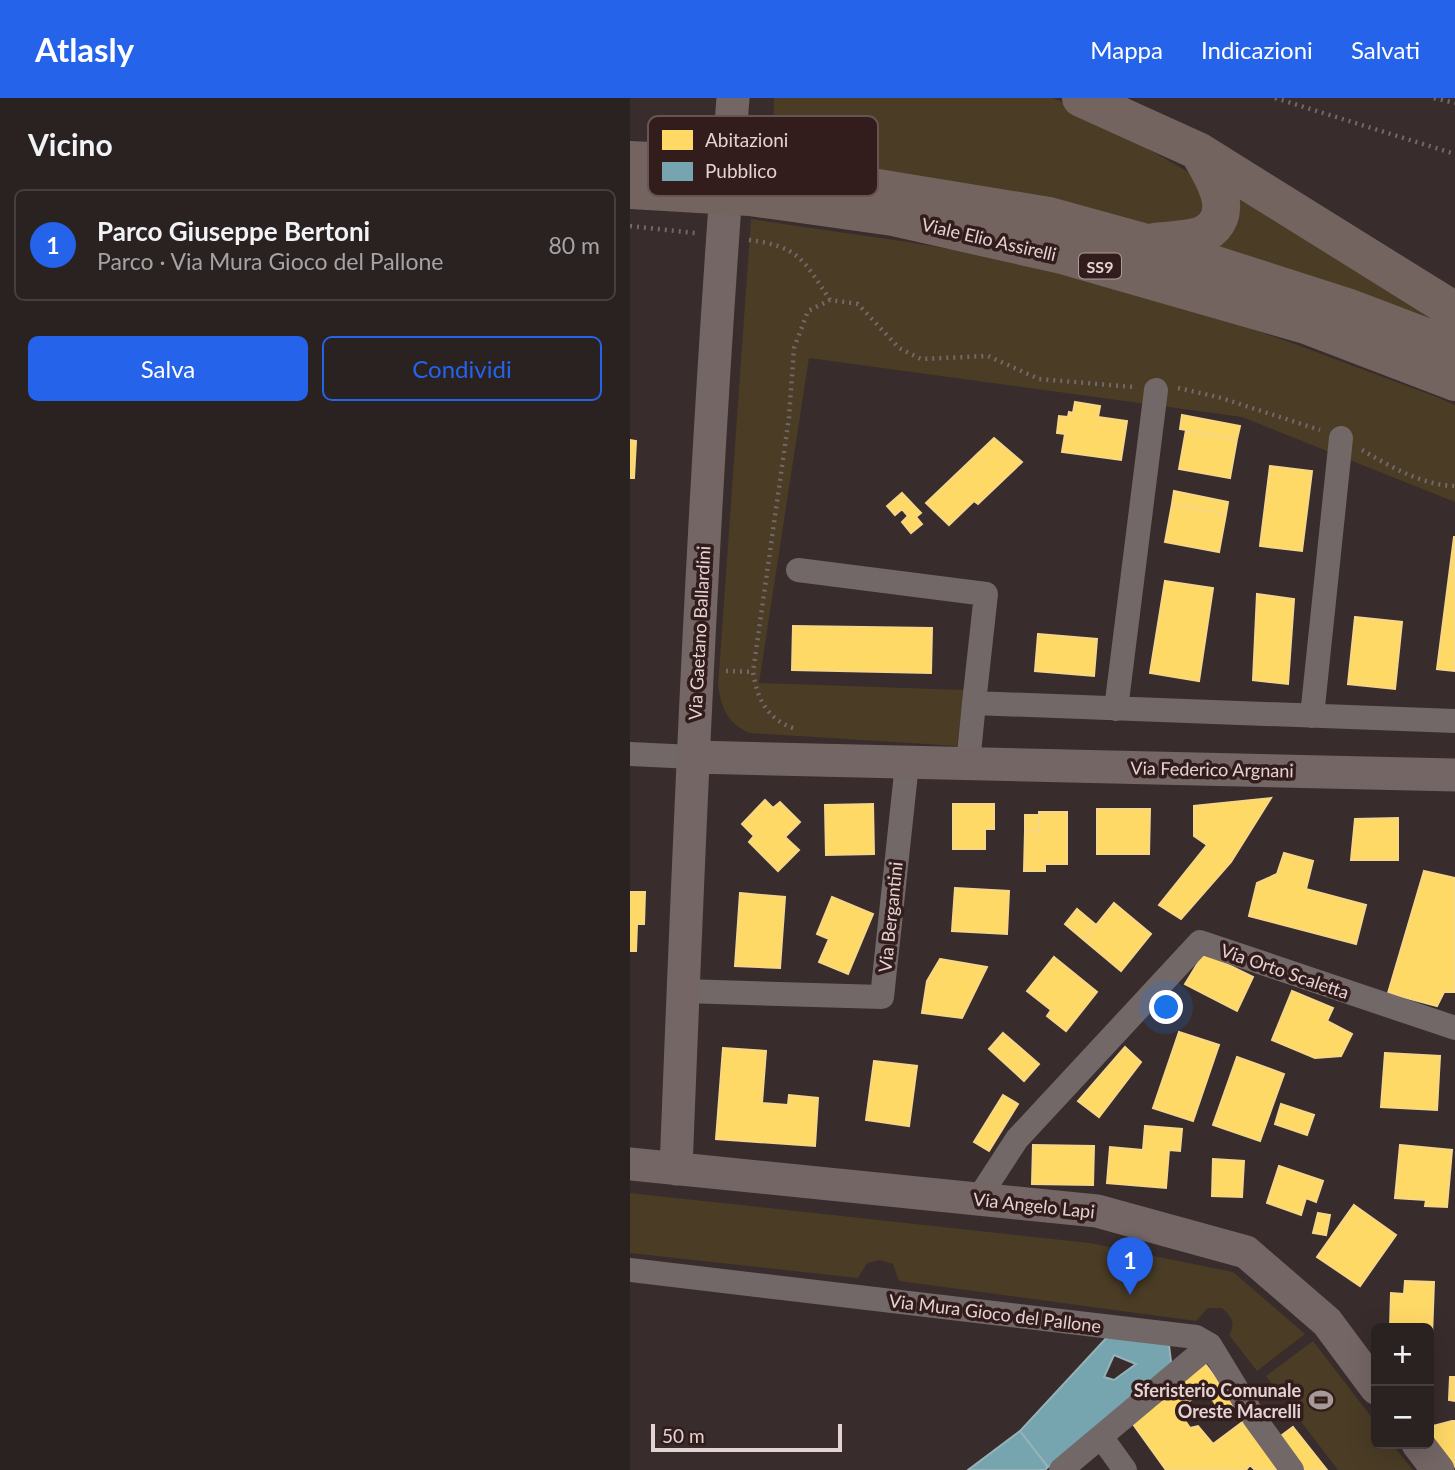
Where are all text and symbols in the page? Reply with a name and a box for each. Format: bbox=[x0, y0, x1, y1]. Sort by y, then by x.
text: Atlasly bbox=[35, 29, 134, 69]
text: Mappa bbox=[1090, 35, 1163, 64]
text: Indicazioni bbox=[1201, 35, 1313, 64]
text: Salvati bbox=[1351, 35, 1420, 64]
legend bbox=[648, 116, 878, 196]
text: Vicino bbox=[28, 126, 113, 162]
text: Abitazioni bbox=[705, 128, 788, 151]
text: Pubblico bbox=[705, 159, 777, 182]
street label: Viale Elio Assirelli bbox=[920, 213, 1058, 265]
text: Parco Giuseppe Bertoni bbox=[97, 215, 370, 247]
text: 1 bbox=[46, 231, 60, 259]
text: 80 m bbox=[549, 231, 600, 259]
text: Parco · Via Mura Gioco del Pallone bbox=[97, 247, 443, 275]
road number: SS9 bbox=[1079, 254, 1121, 278]
button: Salva bbox=[28, 336, 308, 401]
button: Condividi bbox=[322, 336, 602, 401]
street label: Via Gaetano Ballardini bbox=[683, 545, 715, 721]
street label: Via Federico Argnani bbox=[1130, 757, 1294, 781]
street label: Via Bergantini bbox=[873, 861, 907, 973]
street label: Via Orto Scaletta bbox=[1218, 939, 1352, 1003]
your location bbox=[1149, 990, 1183, 1024]
street label: Via Angelo Lapi bbox=[972, 1188, 1096, 1222]
pin: 1 bbox=[1107, 1237, 1153, 1295]
street label: Via Mura Gioco del Pallone bbox=[888, 1289, 1102, 1337]
map controls bbox=[1371, 1323, 1434, 1449]
button: + bbox=[1371, 1323, 1434, 1386]
place label: Sferisterio Comunale Oreste Macrelli bbox=[1134, 1379, 1301, 1422]
sports icon: Sferisterio Comunale Oreste Macrelli bbox=[1307, 1386, 1335, 1414]
button: − bbox=[1371, 1386, 1434, 1449]
scale bar bbox=[651, 1421, 842, 1453]
text: 50 m bbox=[662, 1424, 705, 1447]

